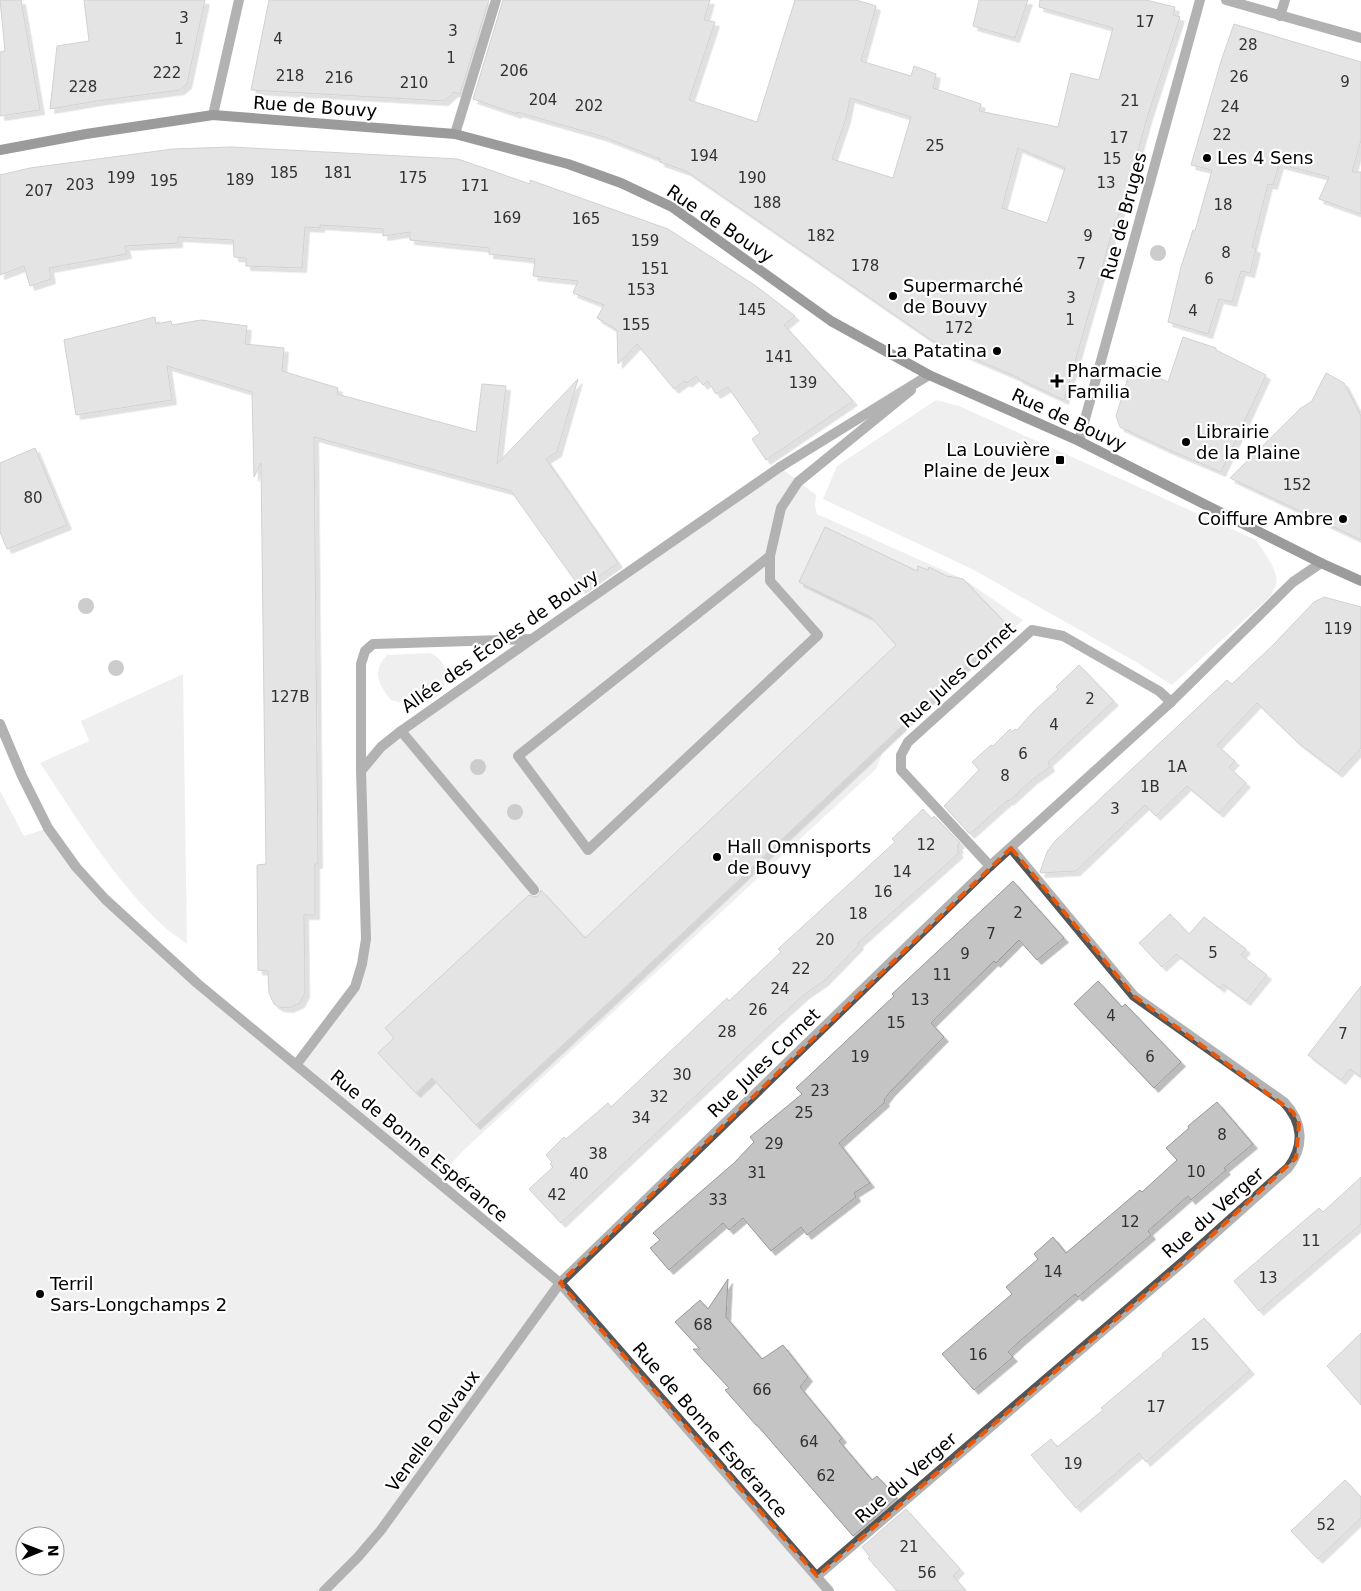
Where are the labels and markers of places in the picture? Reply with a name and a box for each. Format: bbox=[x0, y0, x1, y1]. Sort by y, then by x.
place label: Les 4 Sens bbox=[1217, 147, 1313, 168]
marker: Les 4 Sens bbox=[1201, 152, 1213, 164]
place label: Supermarché de Bouvy bbox=[903, 275, 1023, 317]
marker: Supermarché de Bouvy bbox=[887, 290, 899, 302]
place label: La Patatina bbox=[887, 340, 987, 361]
marker: La Patatina bbox=[991, 345, 1003, 357]
place label: Pharmacie Familia bbox=[1067, 360, 1162, 402]
marker: Pharmacie Familia bbox=[1051, 375, 1063, 387]
place label: Librairie de la Plaine bbox=[1196, 421, 1300, 463]
marker: Librairie de la Plaine bbox=[1180, 436, 1192, 448]
place label: La Louvière Plaine de Jeux bbox=[923, 439, 1050, 481]
marker: La Louvière Plaine de Jeux bbox=[1054, 454, 1066, 466]
place label: Coiffure Ambre bbox=[1197, 508, 1333, 529]
marker: Coiffure Ambre bbox=[1337, 513, 1349, 525]
place label: Hall Omnisports de Bouvy bbox=[727, 836, 871, 878]
marker: Hall Omnisports de Bouvy bbox=[711, 851, 723, 863]
place label: Terril Sars-Longchamps 2 bbox=[49, 1273, 227, 1315]
marker: Terril Sars-Longchamps 2 bbox=[34, 1288, 46, 1300]

